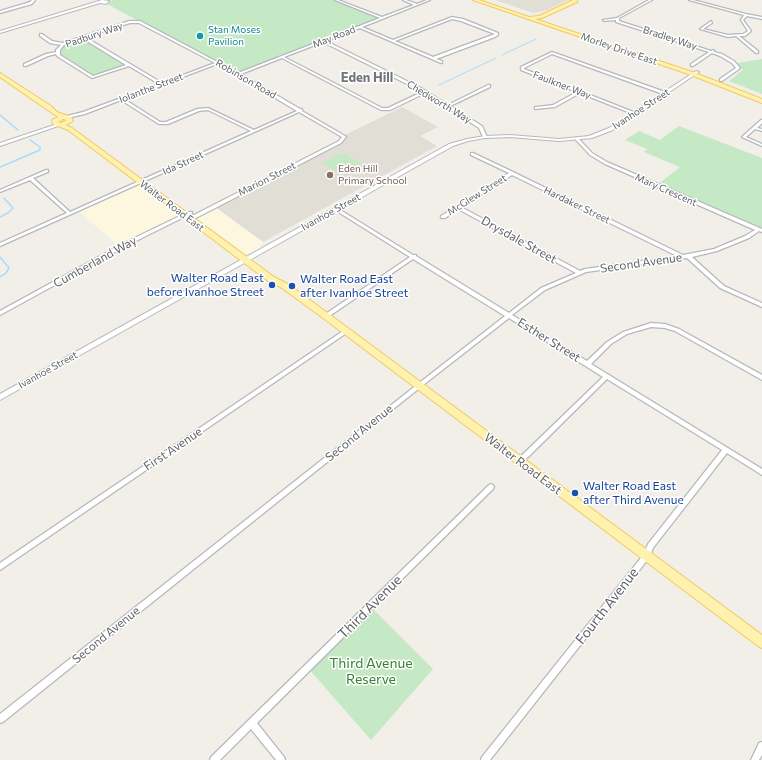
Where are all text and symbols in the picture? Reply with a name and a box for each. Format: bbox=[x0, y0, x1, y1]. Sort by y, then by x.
street label: Padbury Way bbox=[64, 20, 124, 50]
street label: May Road bbox=[311, 23, 357, 51]
place label: Stan Moses Pavilion bbox=[208, 24, 261, 48]
street label: Bradley Way bbox=[641, 24, 699, 52]
street label: Morley Drive East bbox=[579, 30, 659, 68]
marker: Stan Moses Pavilion bbox=[195, 31, 205, 41]
street label: Robinson Road bbox=[214, 57, 278, 101]
street label: Faulkner Way bbox=[531, 68, 593, 102]
street label: Iolanthe Street bbox=[117, 70, 185, 106]
district label: Eden Hill bbox=[341, 70, 393, 86]
street label: Chedworth Way bbox=[405, 78, 473, 126]
street label: Ivanhoe Street bbox=[610, 86, 672, 132]
street label: Ida Street bbox=[161, 148, 205, 178]
street label: Marion Street bbox=[236, 159, 298, 199]
place label: Eden Hill Primary School bbox=[338, 163, 407, 186]
marker: Eden Hill Primary School bbox=[325, 170, 335, 180]
street label: Mary Crescent bbox=[633, 171, 699, 209]
street label: McGlew Street bbox=[445, 172, 509, 218]
street label: Walter Road East bbox=[137, 178, 207, 234]
street label: Hardaker Street bbox=[542, 184, 612, 226]
street label: Ivanhoe Street bbox=[299, 191, 363, 233]
street label: Drysdale Street bbox=[479, 213, 559, 267]
street label: Cumberland Way bbox=[51, 233, 139, 291]
street label: Second Avenue bbox=[599, 250, 683, 276]
place label: Walter Road East before Ivanhoe Street bbox=[147, 271, 264, 299]
place label: Walter Road East after Ivanhoe Street bbox=[300, 272, 408, 300]
marker: Walter Road East before Ivanhoe Street bbox=[267, 280, 277, 290]
marker: Walter Road East after Ivanhoe Street bbox=[287, 281, 297, 291]
street label: Esther Street bbox=[515, 315, 583, 365]
street label: Ivanhoe Street bbox=[16, 349, 80, 391]
street label: Second Avenue bbox=[322, 401, 396, 465]
street label: First Avenue bbox=[141, 424, 205, 474]
street label: Walter Road East bbox=[481, 430, 565, 498]
place label: Walter Road East after Third Avenue bbox=[583, 479, 684, 507]
marker: Walter Road East after Third Avenue bbox=[570, 488, 580, 498]
street label: Fourth Avenue bbox=[572, 564, 642, 648]
street label: Third Avenue bbox=[335, 572, 405, 642]
street label: Second Avenue bbox=[69, 603, 143, 667]
park label: Third Avenue Reserve bbox=[329, 655, 413, 688]

